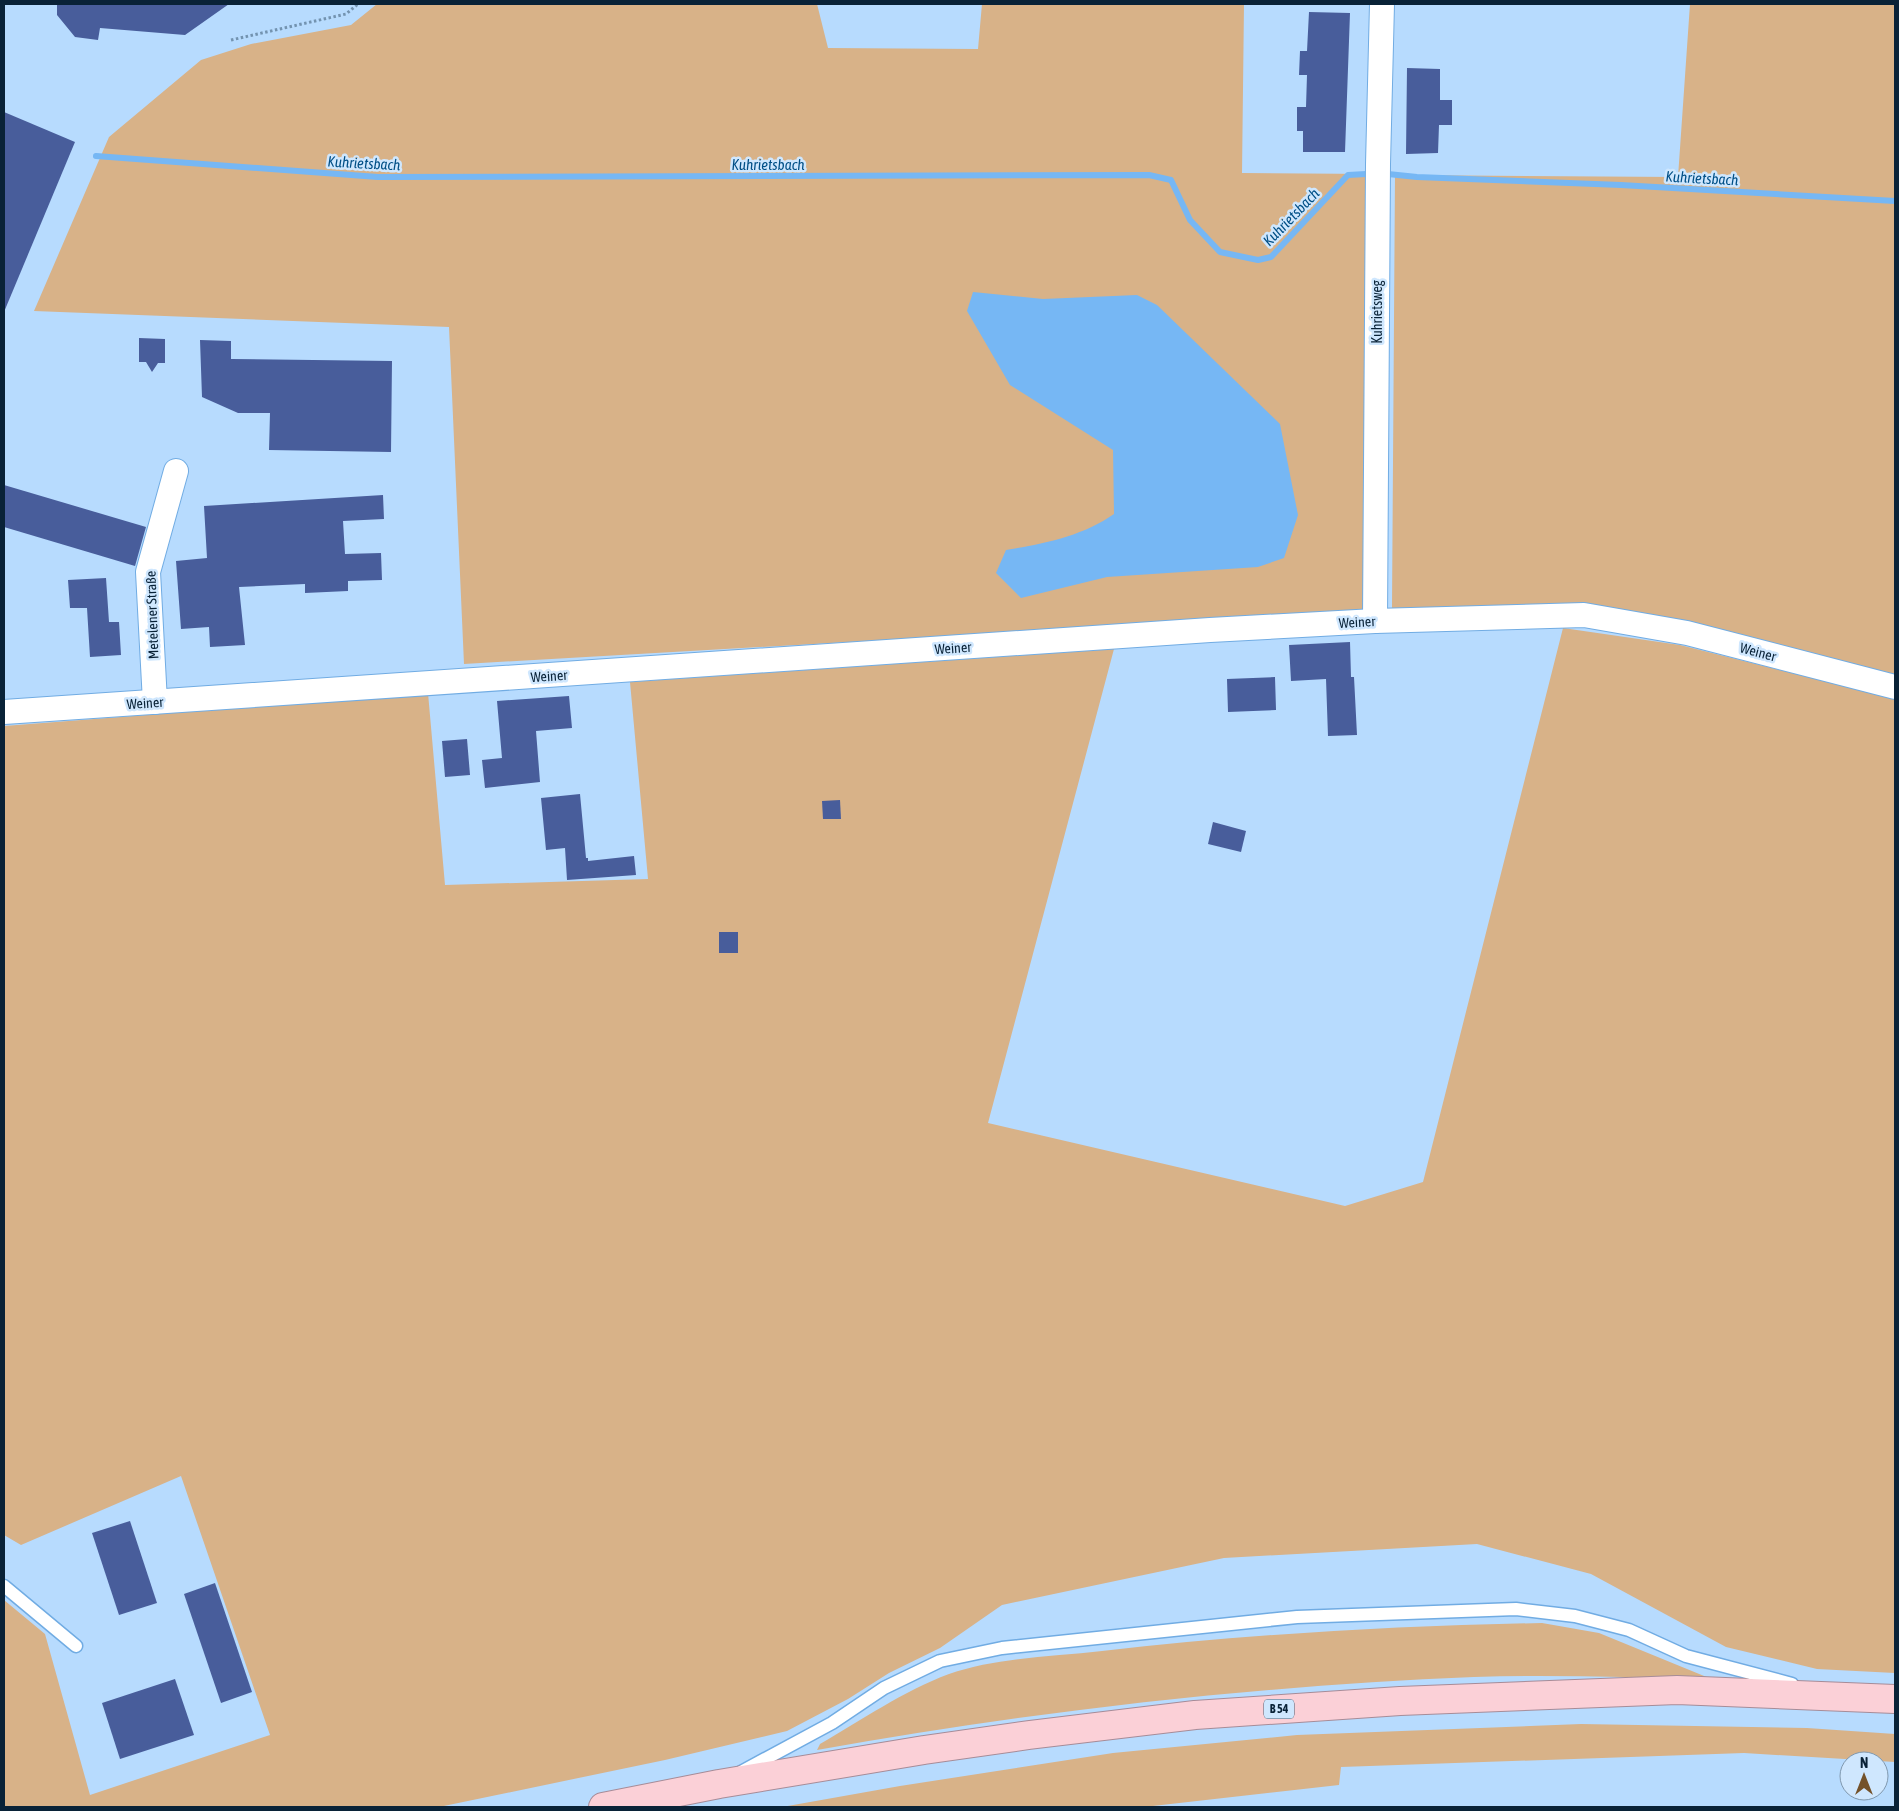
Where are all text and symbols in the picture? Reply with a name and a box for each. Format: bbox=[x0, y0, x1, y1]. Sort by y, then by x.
water label: Kuhrietsbach bbox=[327, 153, 401, 173]
water label: Kuhrietsbach bbox=[732, 156, 804, 173]
water label: Kuhrietsbach bbox=[1665, 168, 1739, 188]
water label: Kuhrietsbach bbox=[1260, 185, 1322, 249]
street label: Kuhrietsweg bbox=[1369, 280, 1385, 344]
street label: Metelener Straße bbox=[142, 571, 162, 659]
street label: Weiner bbox=[1338, 613, 1377, 631]
street label: Weiner bbox=[934, 639, 973, 657]
street label: Weiner bbox=[1738, 640, 1779, 665]
street label: Weiner bbox=[530, 667, 569, 685]
street label: Weiner bbox=[126, 694, 165, 712]
road number: B 54 bbox=[1264, 1700, 1294, 1718]
north arrow bbox=[1839, 1751, 1889, 1801]
text: N bbox=[1860, 1755, 1868, 1771]

